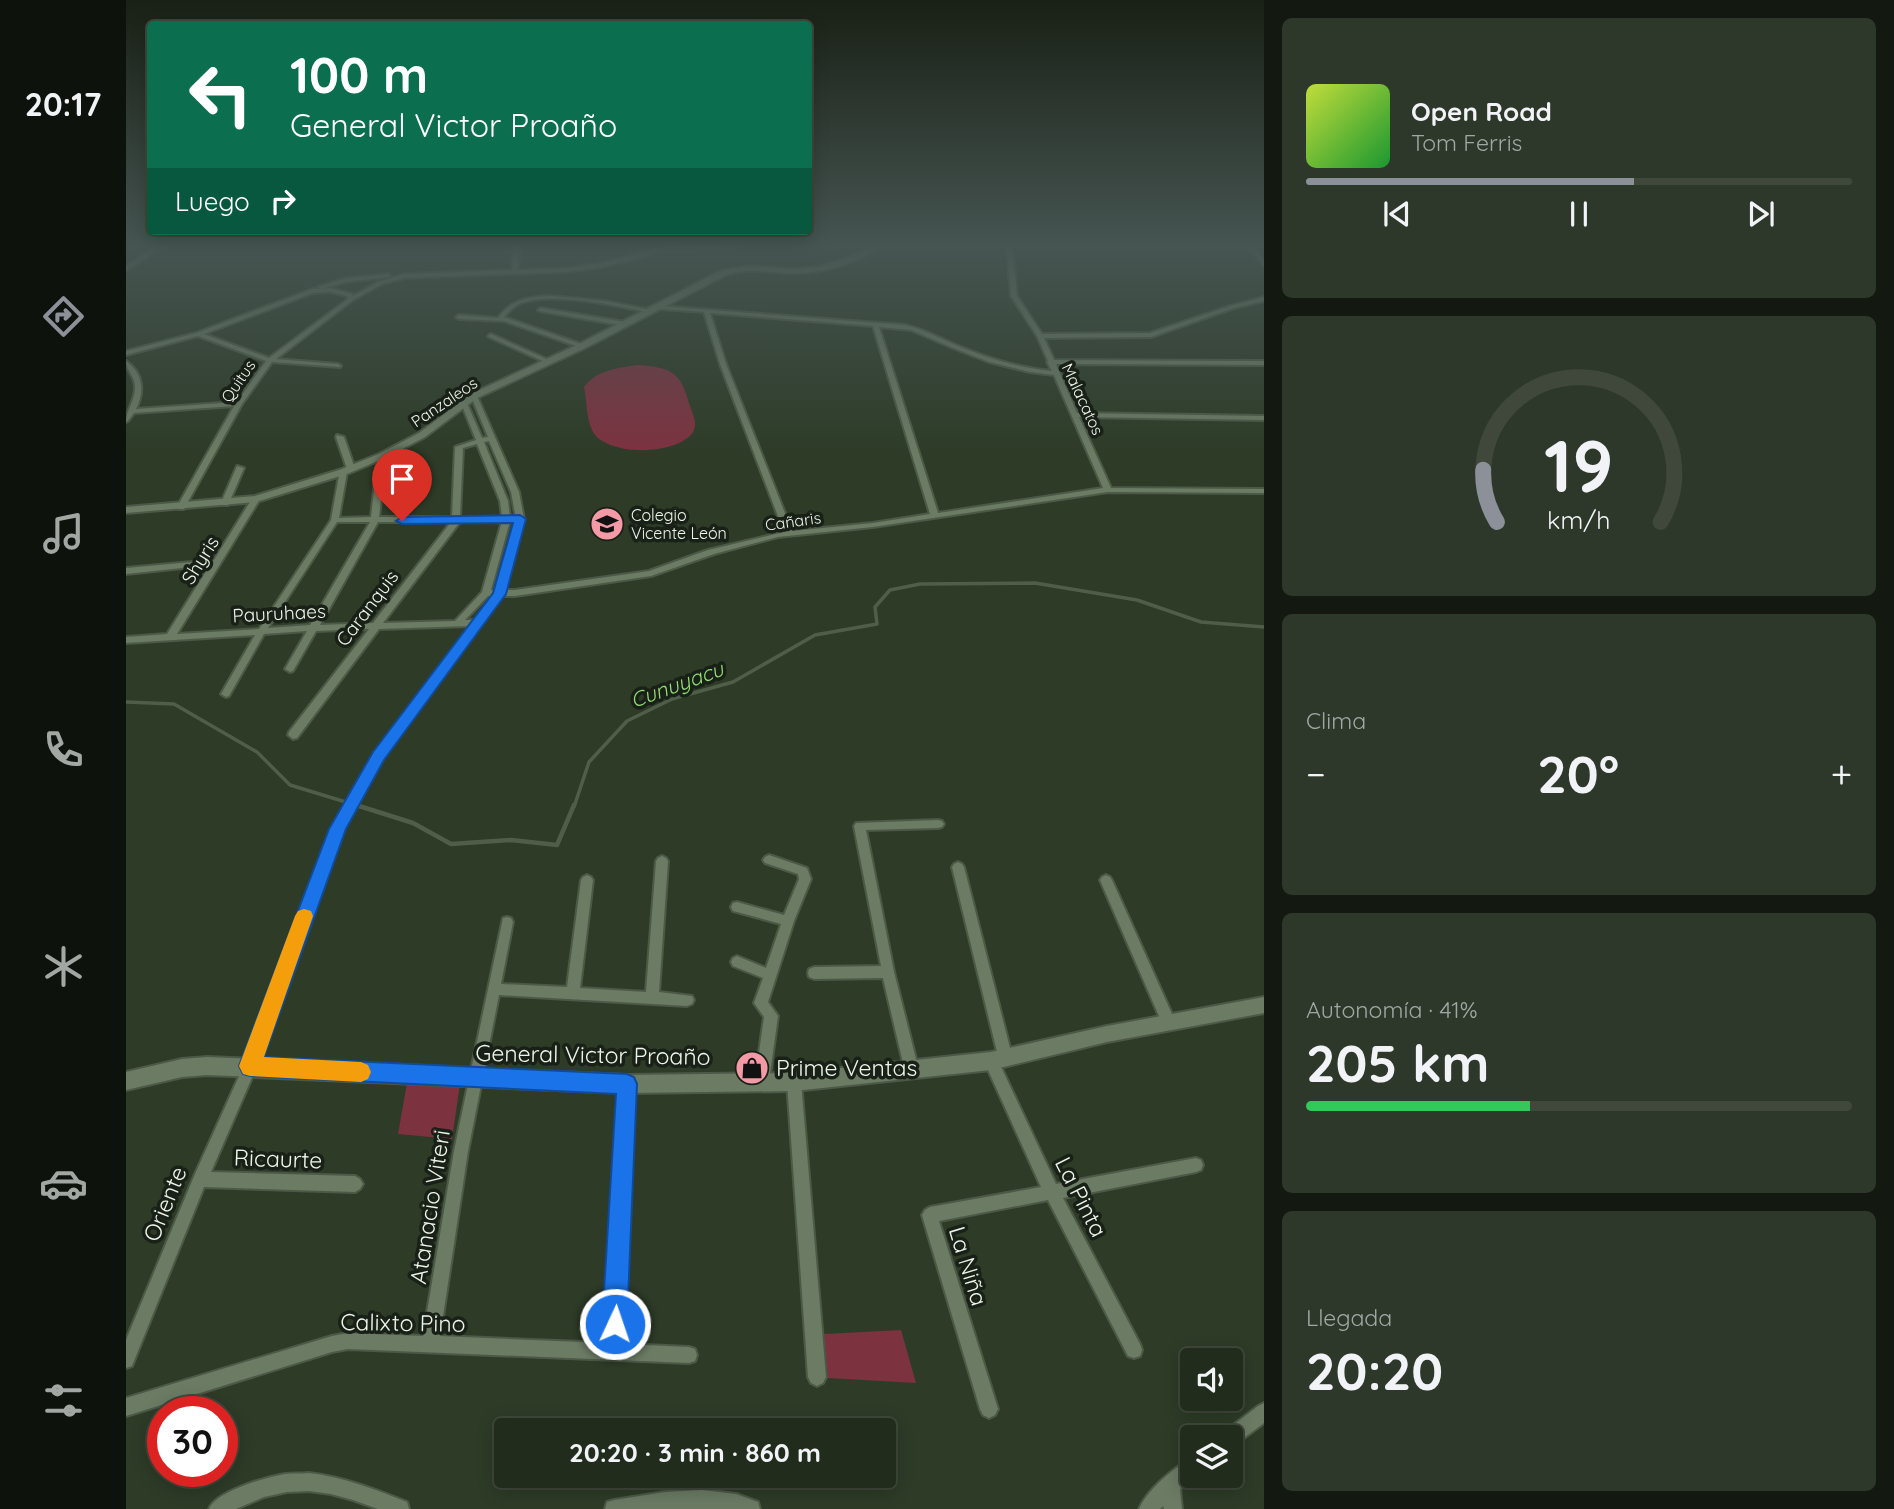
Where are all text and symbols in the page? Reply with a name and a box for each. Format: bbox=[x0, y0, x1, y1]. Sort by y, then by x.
text: 100 m bbox=[290, 44, 428, 105]
icon: left bbox=[175, 49, 266, 140]
text: 20:17 bbox=[25, 84, 101, 124]
text: Open Road bbox=[1411, 95, 1552, 128]
text: General Victor Proaño bbox=[290, 105, 617, 145]
text: Tom Ferris bbox=[1411, 128, 1522, 157]
icon: right bbox=[264, 182, 302, 220]
text: Luego bbox=[175, 185, 250, 218]
icon: previous bbox=[1378, 195, 1416, 233]
icon: pause bbox=[1560, 195, 1598, 233]
icon: next bbox=[1742, 195, 1780, 233]
icon: directions bbox=[39, 292, 88, 341]
street label: Quitus bbox=[217, 356, 259, 406]
street label: Malacatos bbox=[1058, 360, 1108, 438]
street label: Panzaleos bbox=[407, 373, 481, 431]
text: 19 bbox=[1544, 420, 1614, 511]
pin bbox=[372, 449, 432, 521]
icon: arrive bbox=[383, 460, 421, 498]
text: km/h bbox=[1547, 504, 1611, 535]
school or university icon: Colegio Vicente León bbox=[588, 505, 626, 543]
place label: Colegio Vicente León bbox=[631, 505, 727, 543]
street label: Cañaris bbox=[764, 507, 822, 535]
icon: music bbox=[39, 509, 88, 558]
street label: Shyris bbox=[176, 531, 224, 589]
street label: Caranquis bbox=[331, 565, 403, 651]
street label: Pauruhaes bbox=[232, 599, 326, 627]
water label: Cunuyacu bbox=[627, 655, 728, 713]
text: Clima bbox=[1306, 706, 1366, 735]
icon: phone bbox=[39, 725, 88, 774]
text: 20° bbox=[1537, 741, 1619, 806]
text: − bbox=[1306, 750, 1326, 798]
text: + bbox=[1831, 750, 1852, 798]
icon: climate bbox=[39, 942, 88, 991]
text: Autonomía · 41% bbox=[1306, 995, 1478, 1024]
text: 205 km bbox=[1306, 1030, 1490, 1095]
street label: General Victor Proaño bbox=[475, 1038, 711, 1071]
shop icon: Prime Ventas bbox=[733, 1049, 771, 1087]
place label: Prime Ventas bbox=[776, 1053, 917, 1082]
street label: Atanacio Viteri bbox=[403, 1128, 456, 1286]
street label: Ricaurte bbox=[233, 1142, 323, 1175]
street label: La Pinta bbox=[1049, 1152, 1114, 1242]
icon: car bbox=[39, 1159, 88, 1208]
street label: Oriente bbox=[136, 1162, 193, 1246]
street label: La Niña bbox=[943, 1223, 994, 1309]
position arrow bbox=[578, 1287, 652, 1361]
text: Llegada bbox=[1306, 1303, 1392, 1332]
street label: Calixto Pino bbox=[340, 1307, 466, 1338]
text: 20:20 bbox=[1306, 1338, 1443, 1403]
map controls bbox=[1180, 1348, 1243, 1488]
button: sound bbox=[1180, 1348, 1243, 1411]
icon: filters bbox=[39, 1376, 88, 1425]
speed limit sign: 30 bbox=[147, 1396, 238, 1487]
button: layers bbox=[1180, 1425, 1243, 1488]
text: 20:20 · 3 min · 860 m bbox=[569, 1436, 821, 1469]

